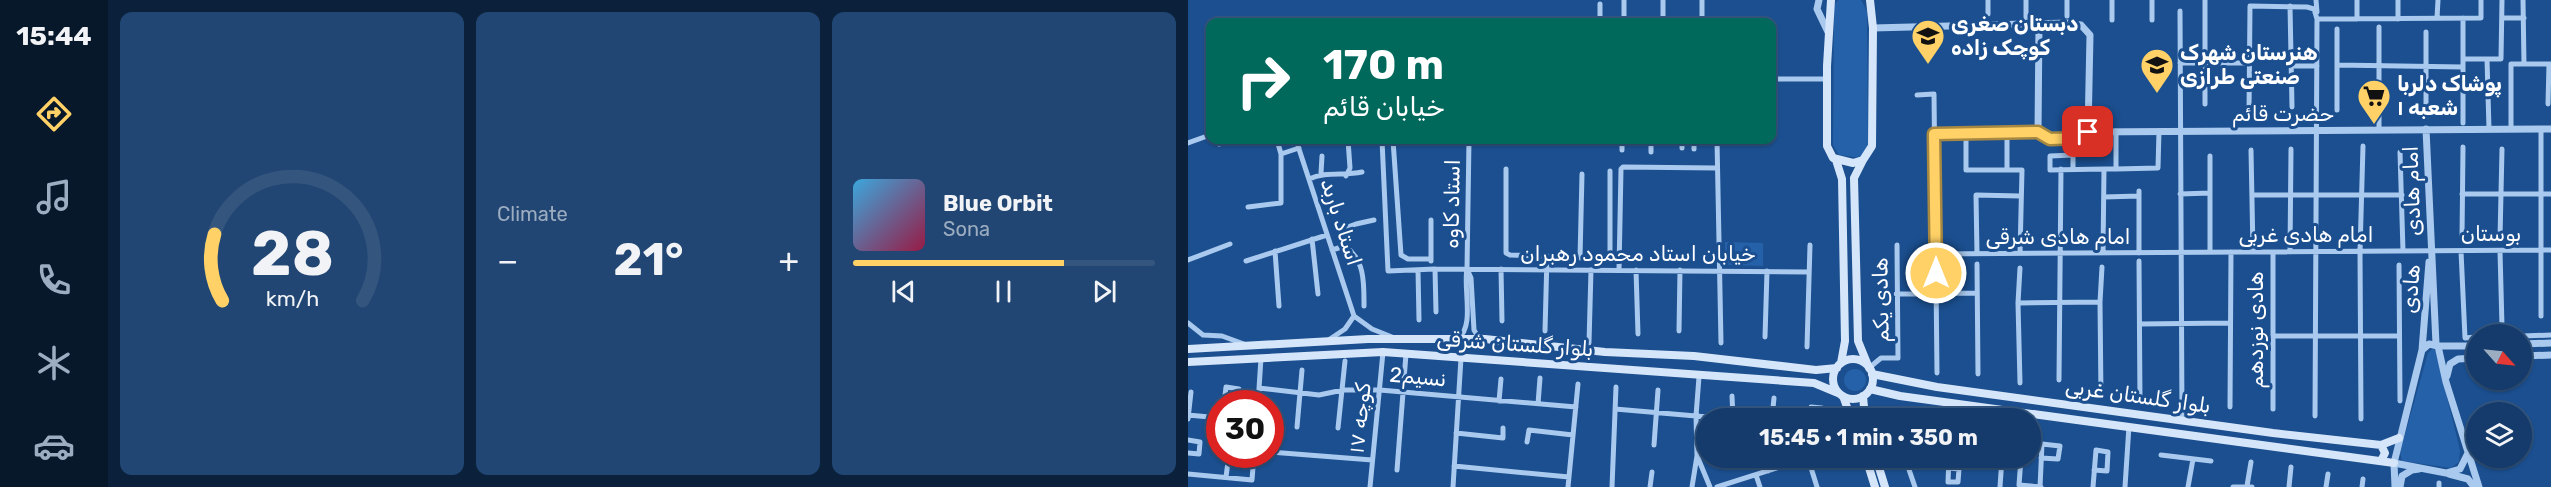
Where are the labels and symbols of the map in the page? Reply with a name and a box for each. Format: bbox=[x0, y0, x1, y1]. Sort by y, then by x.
place label: دبستان صغری کوچک زاده bbox=[1951, 11, 2078, 61]
school or university icon: دبستان صغری کوچک زاده bbox=[1910, 18, 1946, 65]
place label: هنرستان شهرک صنعتی طرازی bbox=[2180, 40, 2318, 90]
school or university icon: هنرستان شهرک صنعتی طرازی bbox=[2139, 47, 2175, 94]
place label: پوشاک دلربا شعبه ۱ bbox=[2397, 71, 2502, 120]
supermarket icon: پوشاک دلربا شعبه ۱ bbox=[2356, 78, 2392, 125]
street label: حضرت قائم bbox=[2232, 101, 2334, 128]
pin bbox=[2062, 106, 2113, 157]
street label: امام هادی bbox=[2397, 145, 2427, 237]
street label: استاد کاوه bbox=[1438, 159, 1466, 249]
street label: استاد باربد bbox=[1316, 175, 1367, 269]
street label: بوستان bbox=[2461, 221, 2521, 246]
street label: امام هادی غربی bbox=[2239, 222, 2373, 248]
street label: امام هادی شرقی bbox=[1985, 224, 2131, 250]
street label: خیابان استاد محمود رهبران bbox=[1520, 241, 1756, 266]
position arrow bbox=[1904, 241, 1968, 305]
street label: هادی یکم bbox=[1867, 257, 1896, 343]
street label: هادی bbox=[2396, 264, 2425, 314]
street label: هادی نوزدهم bbox=[2243, 272, 2270, 388]
north arrow bbox=[2466, 324, 2532, 390]
street label: بلوار گلستان شرقی bbox=[1436, 326, 1594, 361]
street label: نسیم2 bbox=[1389, 362, 1447, 393]
street label: بلوار گلستان غربی bbox=[2064, 373, 2212, 418]
street label: کوچه ۱۷ bbox=[1343, 381, 1377, 455]
speed limit sign: 30 bbox=[1206, 390, 1284, 468]

